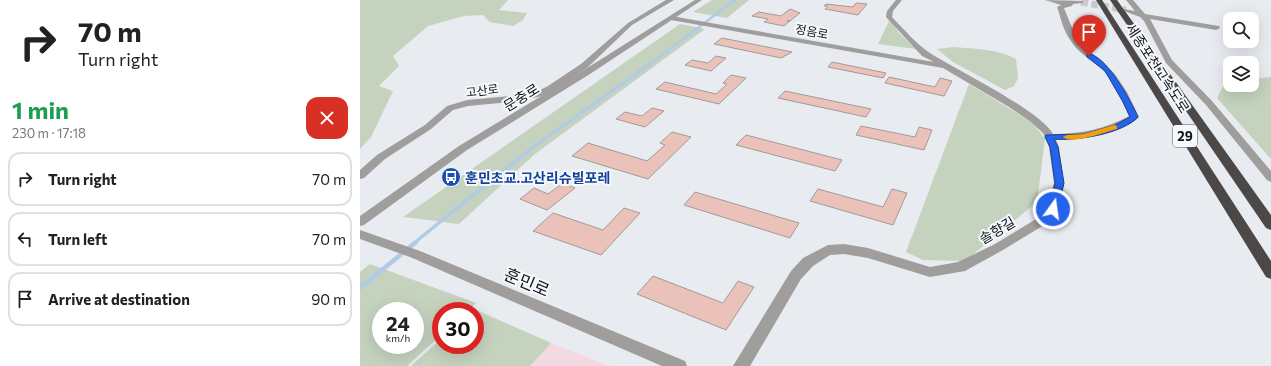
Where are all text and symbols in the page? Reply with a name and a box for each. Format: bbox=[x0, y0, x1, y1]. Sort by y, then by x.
map controls bbox=[1223, 12, 1259, 92]
button: search bbox=[1223, 12, 1259, 48]
text: 70 m bbox=[78, 14, 142, 48]
pin bbox=[1072, 15, 1106, 56]
icon: right bbox=[12, 16, 64, 68]
street label: 세종포천고속도로 bbox=[1123, 20, 1193, 116]
street label: 정음로 bbox=[794, 21, 830, 41]
icon: arrive bbox=[1078, 21, 1100, 43]
text: Turn right bbox=[78, 48, 158, 70]
button: layers bbox=[1223, 56, 1259, 92]
street label: 문충로 bbox=[500, 79, 542, 114]
street label: 고산로 bbox=[465, 81, 499, 99]
text: 1 min bbox=[12, 95, 69, 124]
button: close bbox=[306, 97, 348, 139]
text: 230 m · 17:18 bbox=[12, 125, 86, 141]
road number: 29 bbox=[1173, 125, 1197, 147]
bus stop icon: 훈민초교.고산리슈빌포레 bbox=[440, 166, 462, 188]
icon: right bbox=[14, 168, 36, 190]
place label: 훈민초교.고산리슈빌포레 bbox=[465, 169, 610, 186]
text: Turn right bbox=[48, 170, 117, 188]
text: 70 m bbox=[312, 170, 346, 188]
position arrow bbox=[1032, 188, 1074, 230]
street label: 솔향길 bbox=[976, 213, 1018, 247]
icon: left bbox=[14, 228, 36, 250]
text: Turn left bbox=[48, 230, 107, 248]
text: 70 m bbox=[312, 230, 346, 248]
street label: 훈민로 bbox=[501, 263, 553, 301]
icon: arrive bbox=[14, 288, 36, 310]
text: Arrive at destination bbox=[48, 290, 190, 308]
text: 90 m bbox=[311, 290, 346, 308]
speed limit sign: 30 bbox=[432, 302, 484, 354]
text: 24 bbox=[386, 311, 410, 335]
text: km/h bbox=[386, 332, 410, 344]

